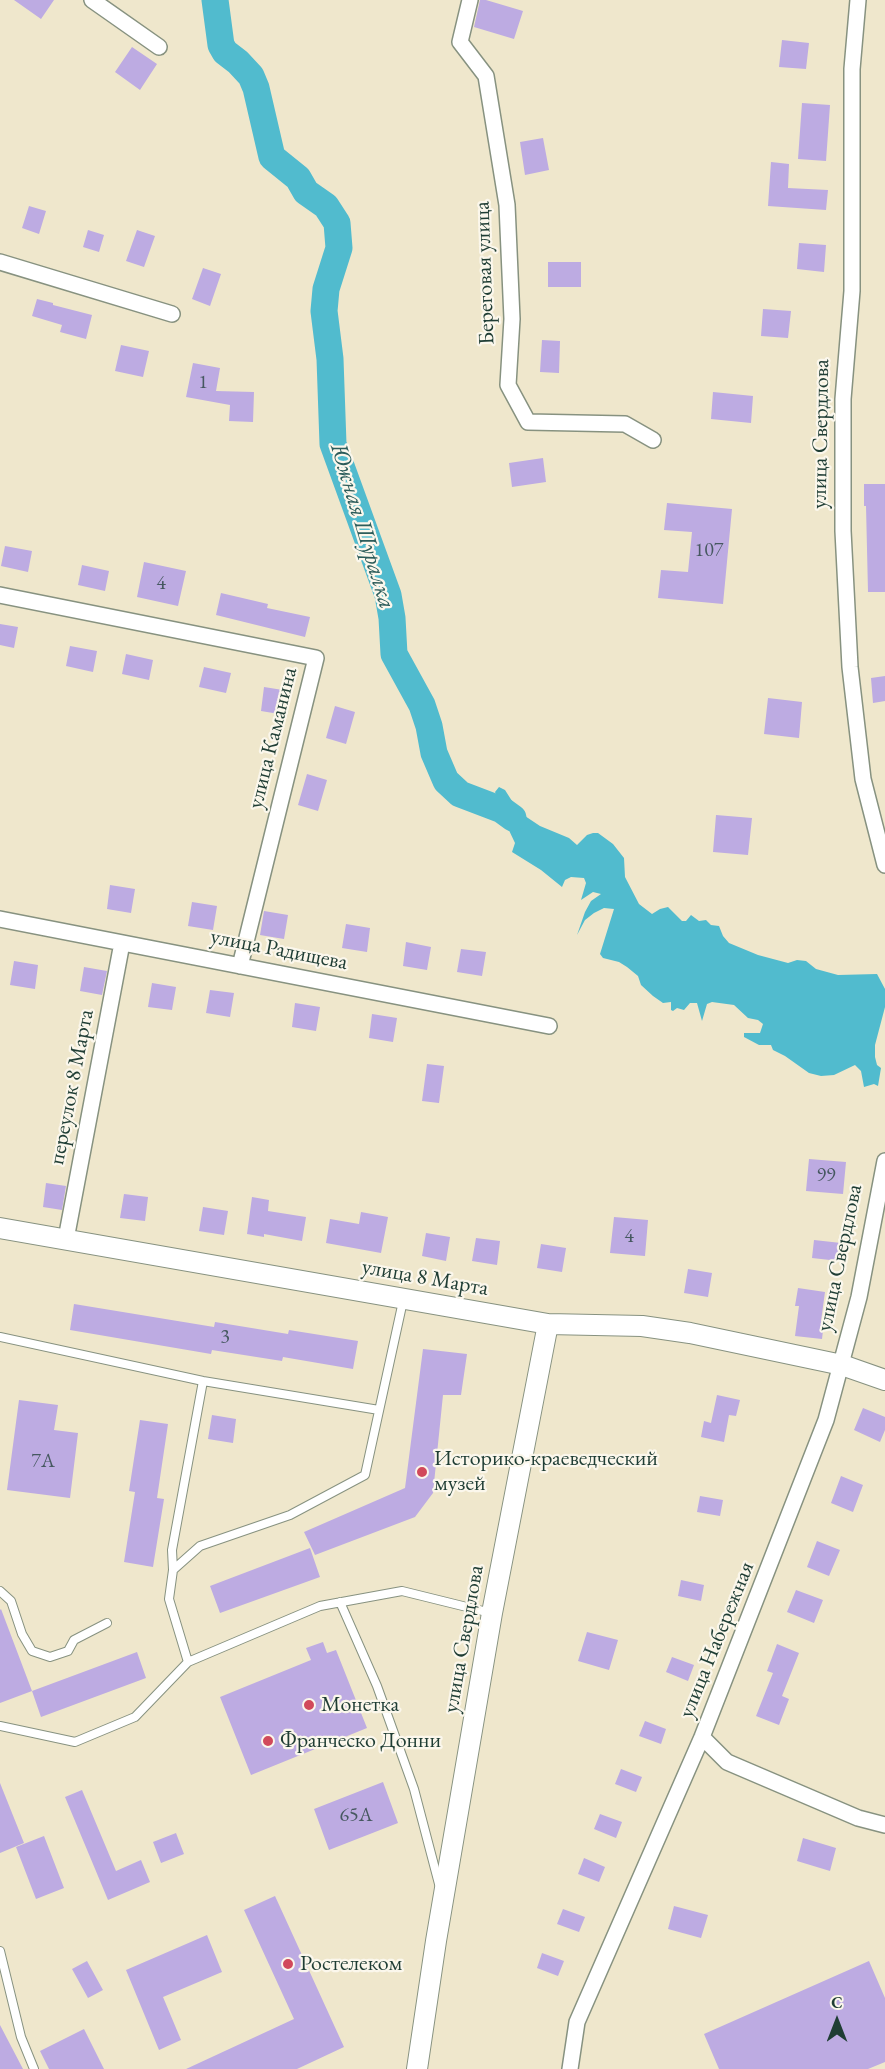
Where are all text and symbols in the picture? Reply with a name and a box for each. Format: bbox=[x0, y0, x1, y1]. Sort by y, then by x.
street label: Береговая улица bbox=[469, 201, 501, 345]
street label: улица Свердлова bbox=[806, 359, 836, 509]
house number: 1 bbox=[198, 371, 208, 395]
water label: Южная Шуралка bbox=[323, 440, 401, 612]
house number: 107 bbox=[695, 539, 723, 563]
house number: 4 bbox=[156, 572, 166, 596]
street label: улица Каманина bbox=[243, 664, 303, 812]
street label: улица Радищева bbox=[208, 924, 350, 976]
street label: переулок 8 Марта bbox=[44, 1007, 100, 1167]
house number: 99 bbox=[816, 1164, 836, 1188]
street label: улица Свердлова bbox=[812, 1182, 868, 1334]
house number: 4 bbox=[624, 1225, 634, 1249]
street label: улица 8 Марта bbox=[360, 1254, 490, 1302]
house number: 3 bbox=[220, 1326, 230, 1350]
place label: Историко-краеведческий музей bbox=[434, 1446, 658, 1498]
house number: 7А bbox=[31, 1450, 55, 1474]
marker: Историко-краеведческий музей bbox=[415, 1465, 429, 1479]
street label: улица Набережная bbox=[674, 1558, 760, 1722]
street label: улица Свердлова bbox=[438, 1563, 490, 1715]
place label: Монетка bbox=[321, 1692, 399, 1718]
marker: Монетка bbox=[302, 1698, 316, 1712]
place label: Франческо Донни bbox=[280, 1728, 441, 1754]
marker: Франческо Донни bbox=[261, 1734, 275, 1748]
house number: 65А bbox=[339, 1804, 373, 1828]
place label: Ростелеком bbox=[300, 1951, 402, 1977]
marker: Ростелеком bbox=[281, 1957, 295, 1971]
north arrow bbox=[807, 1991, 867, 2051]
text: С bbox=[831, 1992, 843, 2013]

